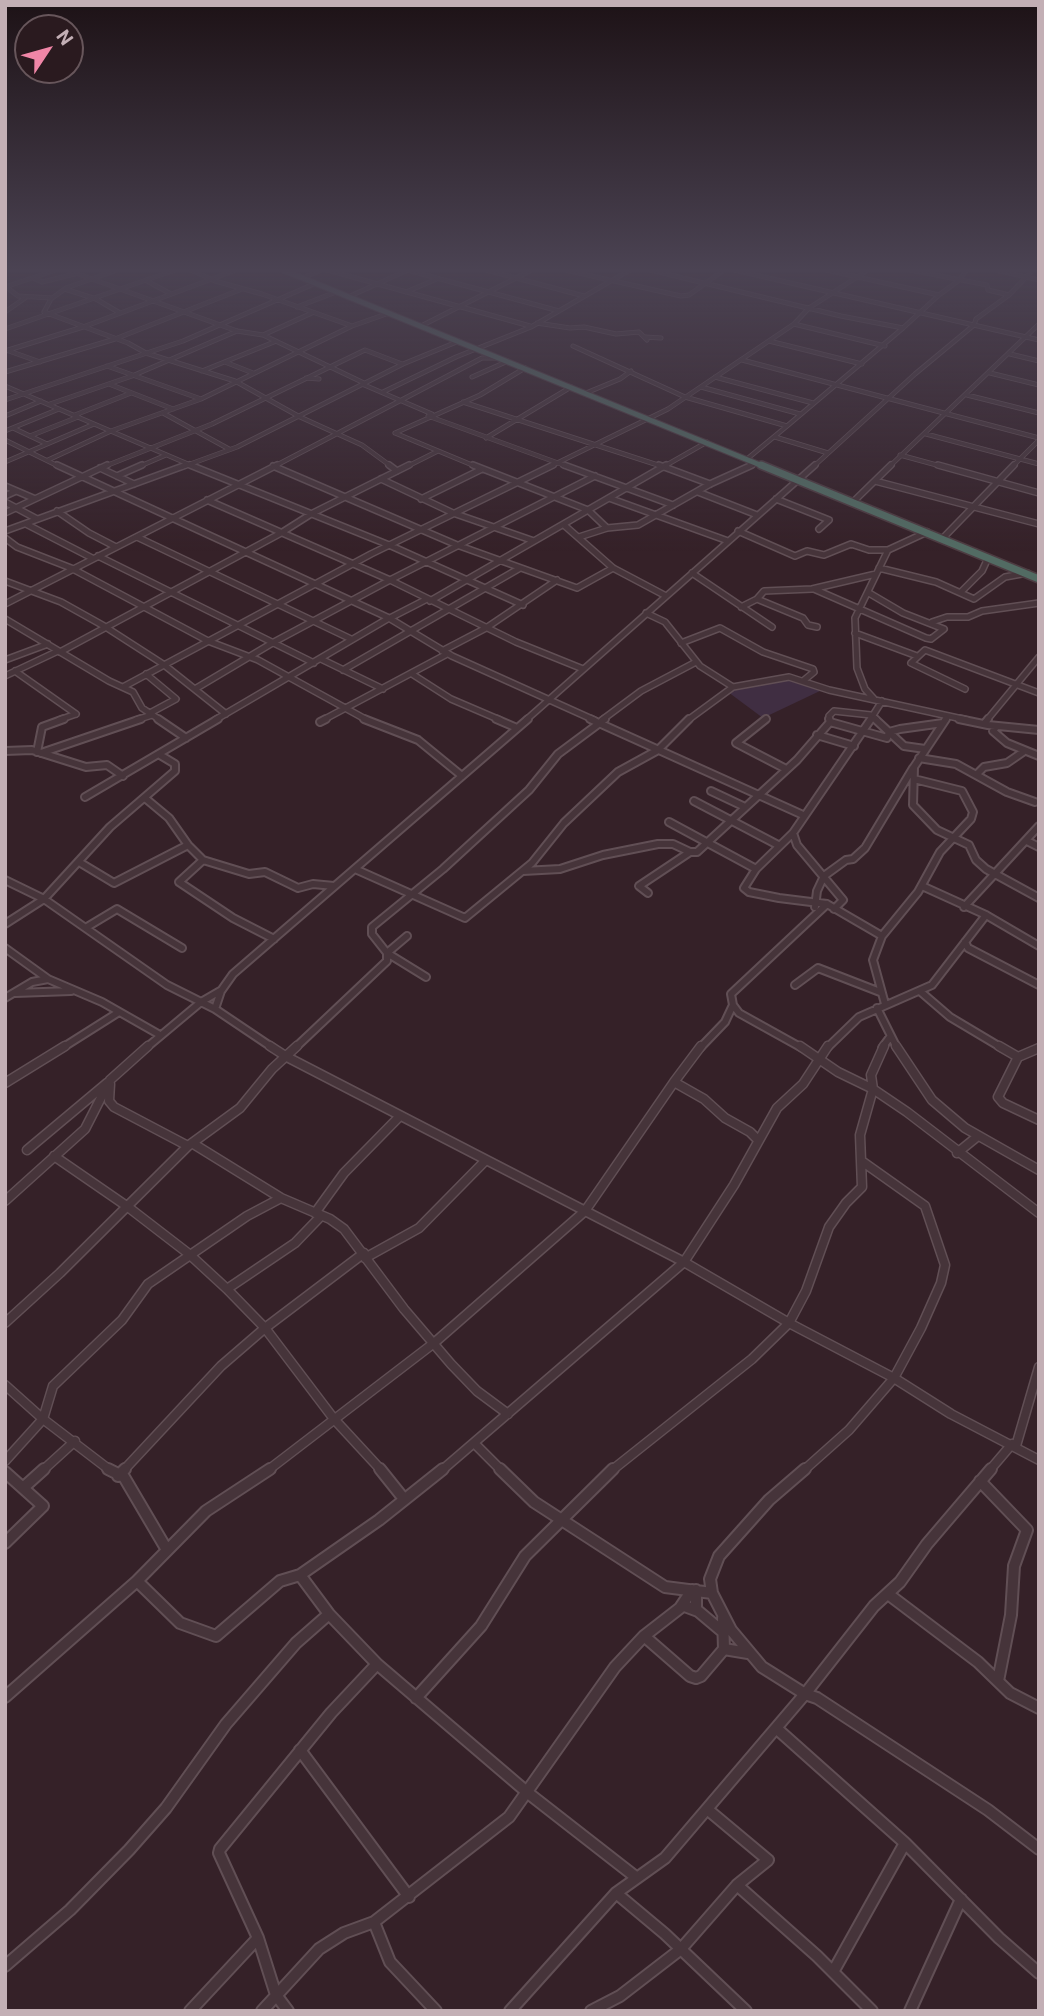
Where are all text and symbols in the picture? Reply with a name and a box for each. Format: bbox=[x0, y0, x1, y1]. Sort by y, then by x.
north arrow bbox=[14, 14, 84, 84]
text: N bbox=[52, 25, 78, 50]

